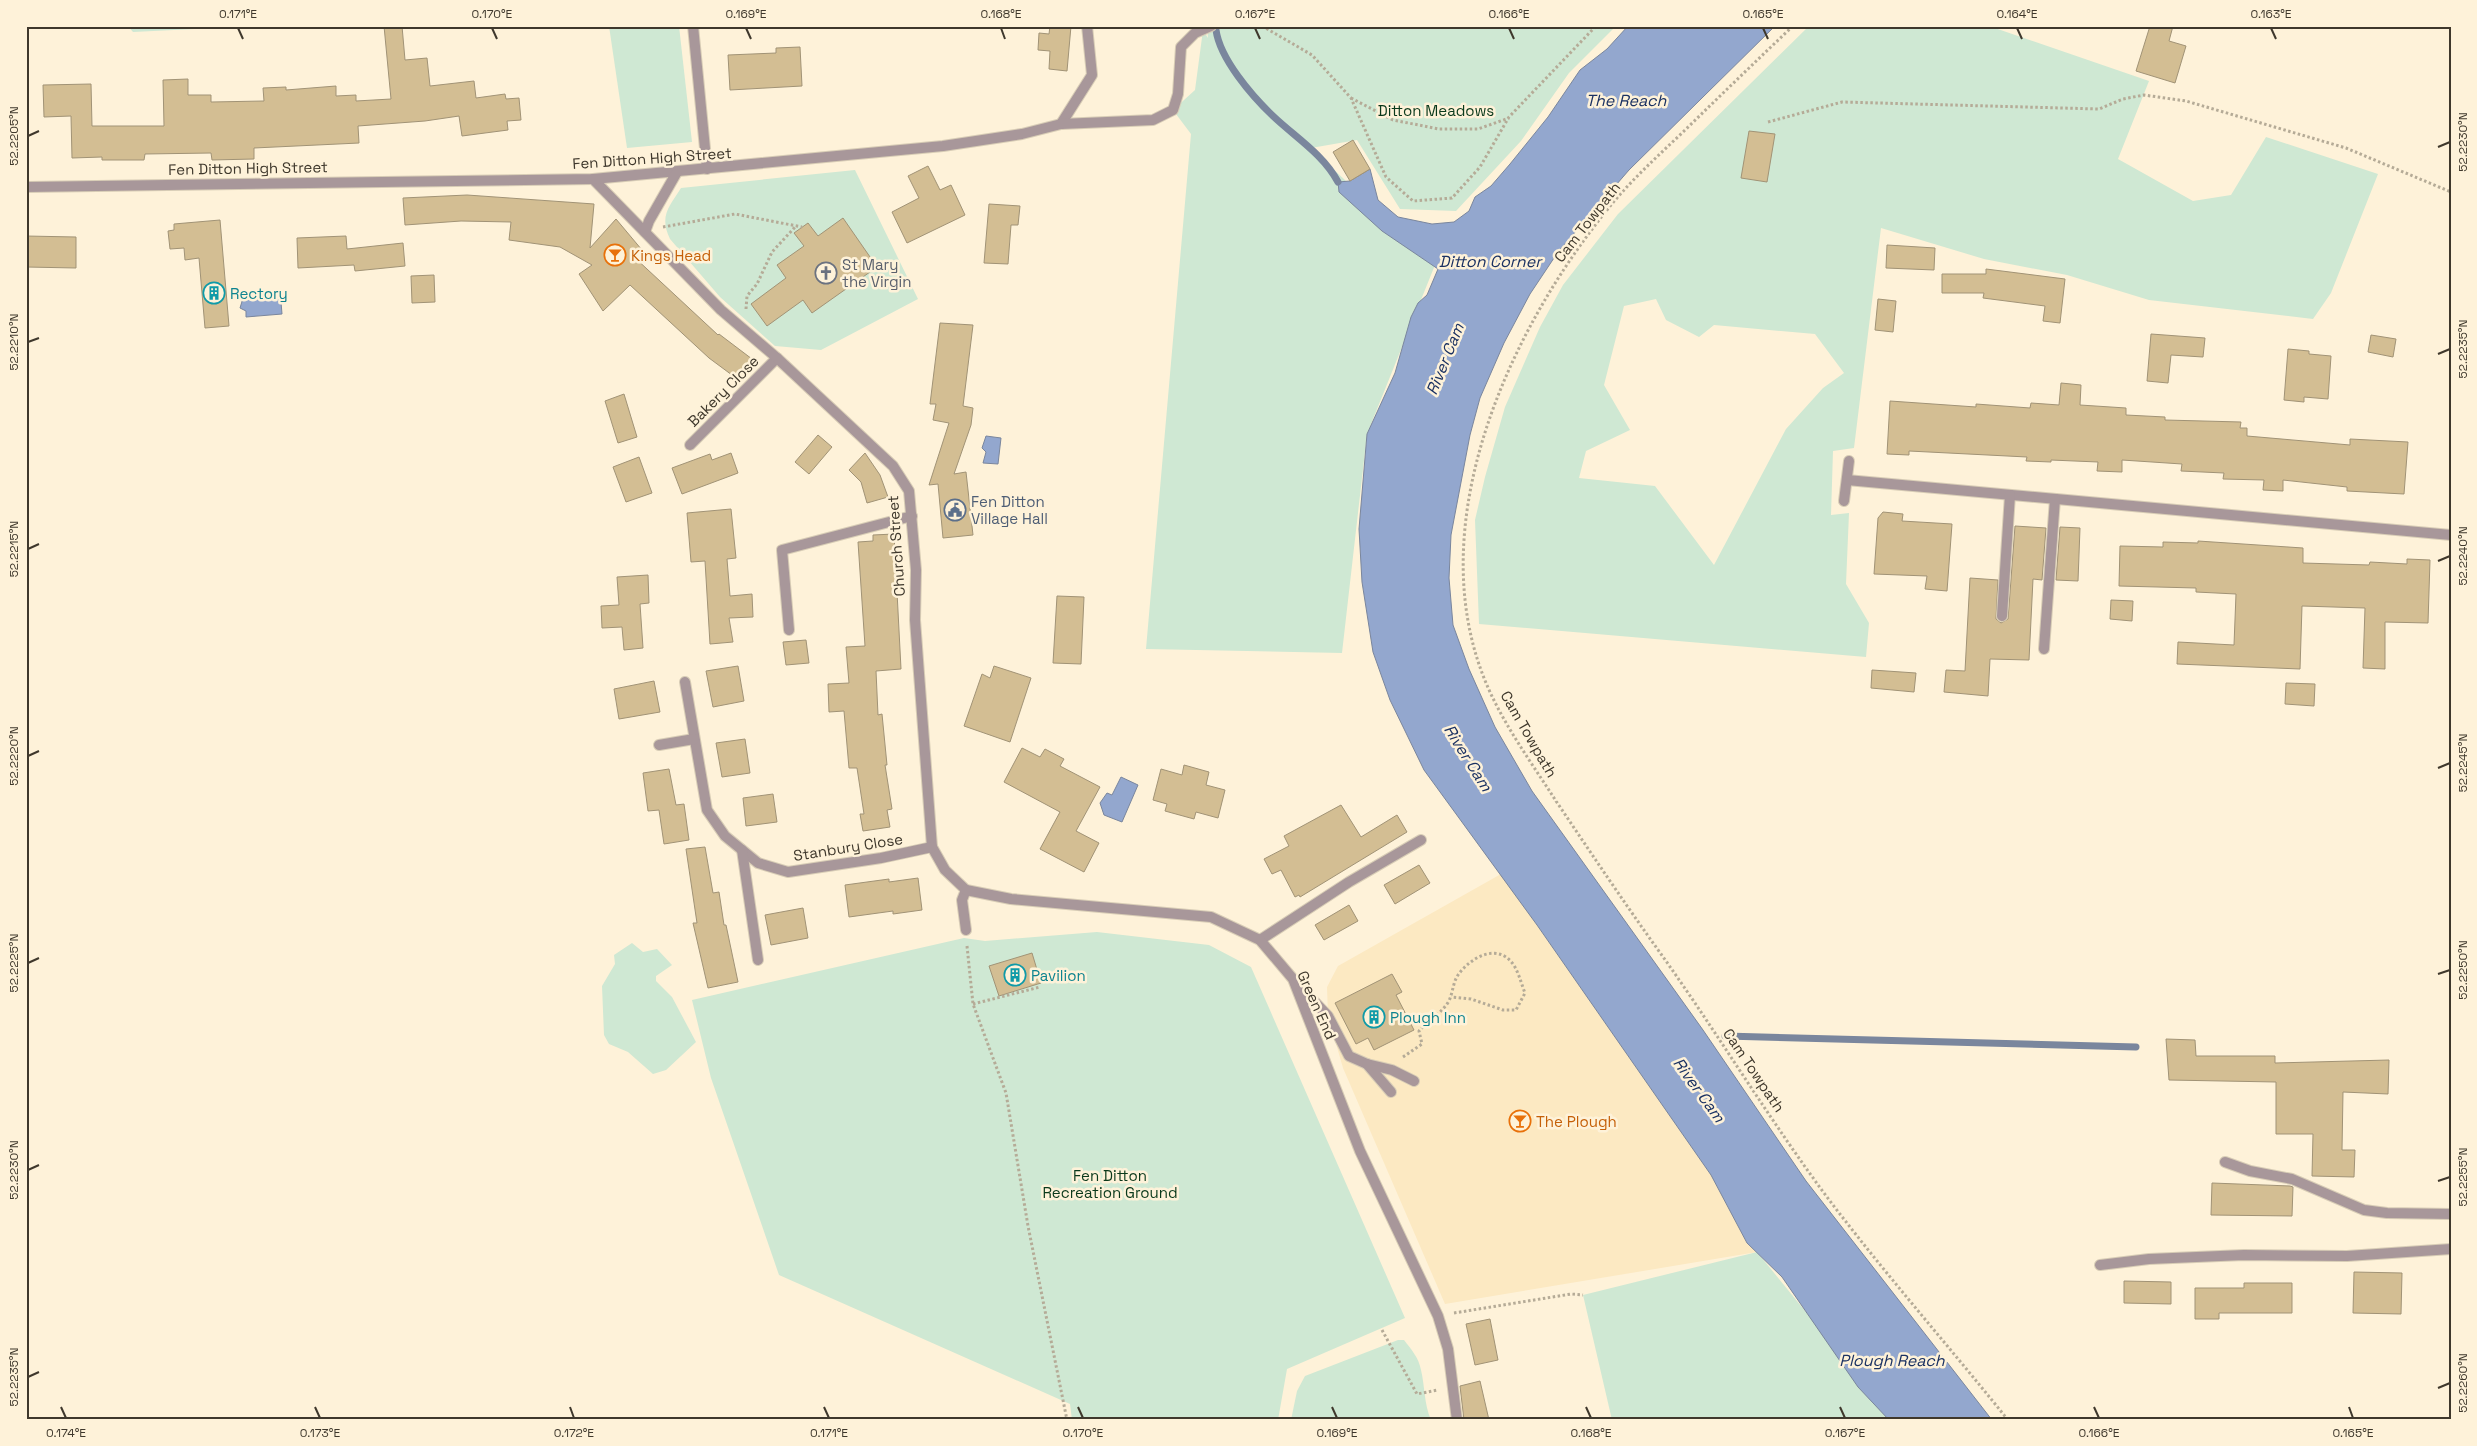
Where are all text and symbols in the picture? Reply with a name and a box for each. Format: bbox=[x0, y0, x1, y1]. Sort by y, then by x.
text: 0.171°E bbox=[219, 6, 257, 22]
text: 0.170°E bbox=[472, 6, 513, 22]
text: 0.169°E bbox=[725, 6, 767, 22]
text: 0.168°E bbox=[980, 6, 1022, 22]
text: 0.167°E bbox=[1235, 6, 1275, 22]
text: 0.166°E bbox=[1488, 6, 1530, 22]
text: 0.165°E bbox=[1743, 6, 1784, 22]
text: 0.164°E bbox=[1996, 6, 2038, 22]
text: 0.163°E bbox=[2251, 6, 2292, 22]
water label: The Reach bbox=[1586, 90, 1668, 111]
park label: Ditton Meadows bbox=[1378, 101, 1494, 120]
text: 52.2205°N bbox=[6, 106, 22, 166]
text: 52.2230°N bbox=[2455, 112, 2471, 172]
street label: Fen Ditton High Street bbox=[572, 143, 732, 173]
street label: Fen Ditton High Street bbox=[168, 157, 328, 179]
street label: Cam Towpath bbox=[1550, 178, 1624, 266]
bar icon: Kings Head bbox=[603, 243, 627, 267]
place label: Kings Head bbox=[631, 246, 711, 265]
water label: Ditton Corner bbox=[1439, 251, 1543, 272]
place label: St Mary the Virgin bbox=[842, 255, 911, 291]
church icon: St Mary the Virgin bbox=[814, 261, 838, 285]
building icon: Rectory bbox=[202, 281, 226, 305]
place label: Rectory bbox=[230, 284, 288, 303]
text: 52.2210°N bbox=[6, 313, 22, 371]
water label: River Cam bbox=[1421, 319, 1469, 398]
text: 52.2235°N bbox=[2455, 320, 2471, 378]
street label: Bakery Close bbox=[683, 351, 763, 431]
place label: Fen Ditton Village Hall bbox=[971, 492, 1048, 528]
street label: Church Street bbox=[883, 495, 909, 597]
public building icon: Fen Ditton Village Hall bbox=[943, 498, 967, 522]
text: 52.2215°N bbox=[6, 521, 22, 577]
text: 52.2240°N bbox=[2455, 526, 2471, 586]
street label: Cam Towpath bbox=[1497, 687, 1561, 781]
water label: River Cam bbox=[1439, 721, 1497, 796]
text: 52.2220°N bbox=[6, 726, 22, 786]
text: 52.2245°N bbox=[2455, 734, 2471, 792]
street label: Stanbury Close bbox=[792, 829, 904, 865]
text: 52.2225°N bbox=[6, 934, 22, 992]
text: 52.2250°N bbox=[2455, 940, 2471, 1000]
building icon: Pavilion bbox=[1003, 963, 1027, 987]
place label: Pavilion bbox=[1031, 966, 1086, 985]
street label: Green End bbox=[1293, 968, 1341, 1042]
building icon: Plough Inn bbox=[1362, 1005, 1386, 1029]
place label: Plough Inn bbox=[1390, 1008, 1466, 1027]
street label: Cam Towpath bbox=[1719, 1024, 1789, 1116]
water label: River Cam bbox=[1668, 1053, 1730, 1128]
bar icon: The Plough bbox=[1508, 1109, 1532, 1133]
place label: The Plough bbox=[1536, 1112, 1617, 1131]
text: 52.2230°N bbox=[6, 1140, 22, 1200]
text: 52.2255°N bbox=[2455, 1148, 2471, 1206]
park label: Fen Ditton Recreation Ground bbox=[1042, 1166, 1178, 1202]
text: 52.2235°N bbox=[6, 1348, 22, 1406]
water label: Plough Reach bbox=[1839, 1350, 1946, 1371]
text: 52.2260°N bbox=[2455, 1353, 2471, 1413]
text: 0.174°E bbox=[46, 1425, 86, 1441]
text: 0.173°E bbox=[300, 1425, 340, 1441]
text: 0.172°E bbox=[554, 1425, 594, 1441]
text: 0.171°E bbox=[810, 1425, 848, 1441]
text: 0.170°E bbox=[1063, 1425, 1104, 1441]
text: 0.169°E bbox=[1316, 1425, 1358, 1441]
text: 0.168°E bbox=[1570, 1425, 1612, 1441]
text: 0.167°E bbox=[1825, 1425, 1865, 1441]
text: 0.166°E bbox=[2078, 1425, 2120, 1441]
text: 0.165°E bbox=[2333, 1425, 2374, 1441]

